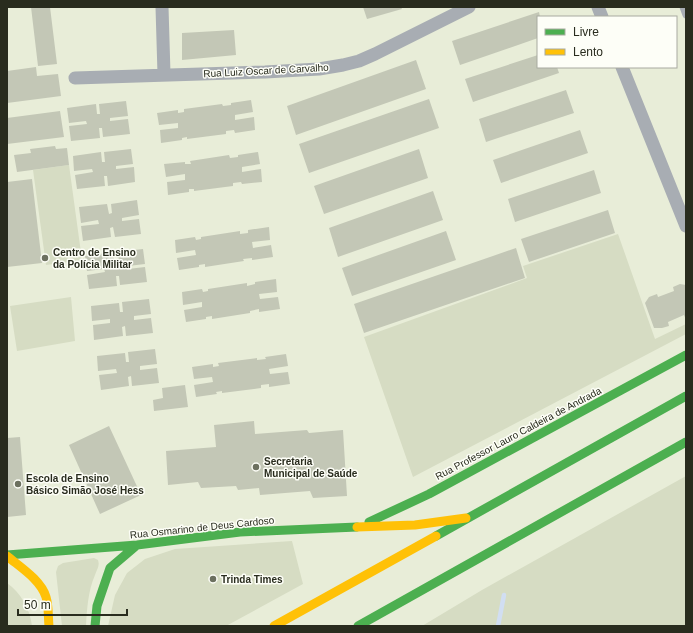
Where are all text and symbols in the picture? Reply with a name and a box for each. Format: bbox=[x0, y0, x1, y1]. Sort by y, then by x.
legend bbox=[537, 16, 677, 68]
text: Livre bbox=[573, 25, 599, 39]
text: Lento bbox=[573, 45, 603, 59]
street label: Rua Luiz Oscar de Carvalho bbox=[203, 62, 329, 79]
place label: Centro de Ensino da Polícia Militar bbox=[53, 247, 136, 270]
marker: Centro de Ensino da Polícia Militar bbox=[40, 253, 50, 263]
street label: Rua Professor Lauro Caldeira de Andrada bbox=[433, 385, 603, 482]
place label: Secretaria Municipal de Saúde bbox=[264, 456, 358, 479]
marker: Secretaria Municipal de Saúde bbox=[251, 462, 261, 472]
place label: Escola de Ensino Básico Simão José Hess bbox=[26, 473, 144, 496]
marker: Escola de Ensino Básico Simão José Hess bbox=[13, 479, 23, 489]
street label: Rua Osmarino de Deus Cardoso bbox=[129, 514, 275, 541]
marker: Trinda Times bbox=[208, 574, 218, 584]
place label: Trinda Times bbox=[221, 574, 283, 585]
scale bar bbox=[18, 591, 127, 617]
text: 50 m bbox=[24, 598, 51, 612]

